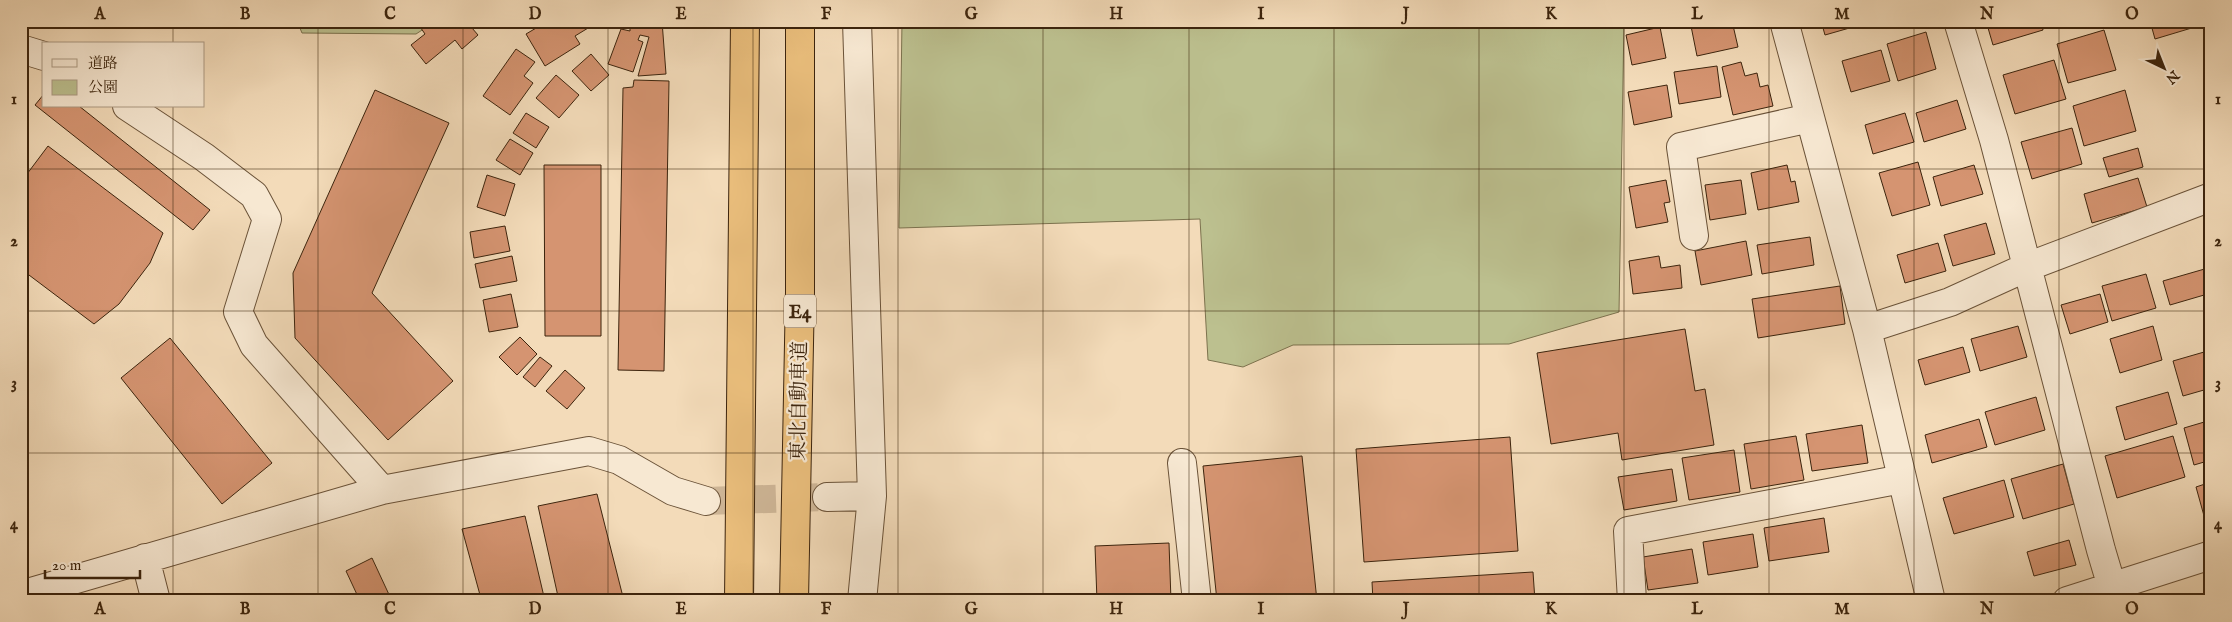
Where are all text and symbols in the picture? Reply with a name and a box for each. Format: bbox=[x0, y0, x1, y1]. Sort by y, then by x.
text: A bbox=[94, 5, 107, 25]
text: B bbox=[240, 5, 251, 25]
text: C bbox=[384, 5, 396, 25]
text: D bbox=[529, 5, 542, 25]
text: E bbox=[675, 5, 687, 25]
text: F bbox=[821, 5, 832, 25]
text: G bbox=[965, 5, 978, 25]
text: H bbox=[1109, 5, 1123, 25]
text: I bbox=[1258, 5, 1265, 25]
text: J bbox=[1401, 5, 1410, 25]
text: K bbox=[1545, 5, 1558, 25]
text: L bbox=[1691, 5, 1703, 25]
text: M bbox=[1834, 5, 1850, 25]
text: N bbox=[1979, 5, 1994, 25]
text: O bbox=[2125, 5, 2139, 25]
legend bbox=[42, 42, 205, 108]
north arrow bbox=[2140, 42, 2190, 92]
text: 道路 bbox=[88, 54, 118, 73]
text: N bbox=[2162, 65, 2183, 87]
text: 公園 bbox=[88, 78, 118, 97]
text: 1 bbox=[11, 90, 17, 110]
text: 1 bbox=[2215, 90, 2221, 110]
text: 2 bbox=[10, 232, 18, 252]
text: 2 bbox=[2214, 232, 2222, 252]
road number: E4 bbox=[784, 294, 816, 328]
street label: 東北自動車道 bbox=[786, 341, 813, 461]
text: 3 bbox=[11, 374, 17, 394]
text: 3 bbox=[2215, 374, 2221, 394]
text: 4 bbox=[10, 515, 19, 535]
text: 4 bbox=[2214, 515, 2223, 535]
scale bar bbox=[45, 547, 140, 579]
text: 20 m bbox=[52, 556, 82, 575]
text: A bbox=[94, 600, 107, 620]
text: B bbox=[240, 600, 251, 620]
text: C bbox=[384, 600, 396, 620]
text: D bbox=[529, 600, 542, 620]
text: E bbox=[675, 600, 687, 620]
text: F bbox=[821, 600, 832, 620]
text: G bbox=[965, 600, 978, 620]
text: H bbox=[1109, 600, 1123, 620]
text: I bbox=[1258, 600, 1265, 620]
text: J bbox=[1401, 600, 1410, 620]
text: K bbox=[1545, 600, 1558, 620]
text: L bbox=[1691, 600, 1703, 620]
text: M bbox=[1834, 600, 1850, 620]
text: N bbox=[1979, 600, 1994, 620]
text: O bbox=[2125, 600, 2139, 620]

